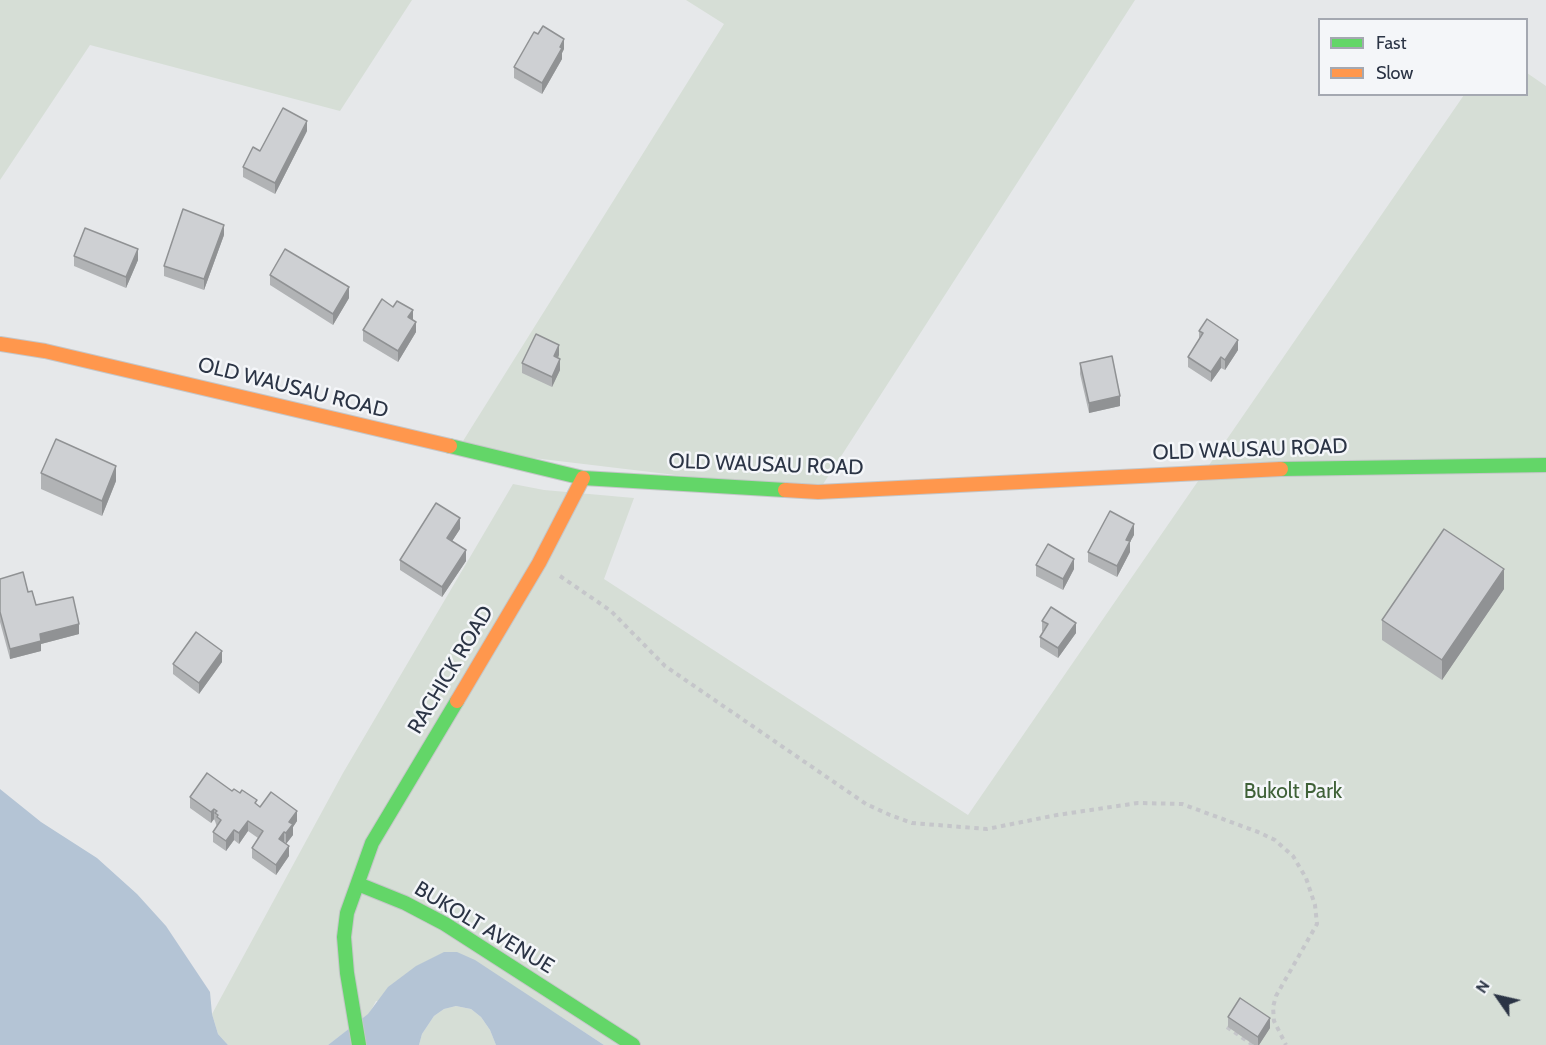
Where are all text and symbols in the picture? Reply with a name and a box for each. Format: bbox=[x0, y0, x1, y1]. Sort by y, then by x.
legend bbox=[1318, 18, 1528, 96]
text: Fast bbox=[1376, 32, 1407, 54]
text: Slow bbox=[1376, 62, 1413, 84]
street label: OLD WAUSAU ROAD bbox=[195, 352, 391, 424]
street label: OLD WAUSAU ROAD bbox=[1152, 434, 1348, 466]
street label: OLD WAUSAU ROAD bbox=[668, 449, 864, 481]
street label: RACHICK ROAD bbox=[403, 601, 499, 739]
park label: Bukolt Park bbox=[1244, 779, 1342, 805]
street label: BUKOLT AVENUE bbox=[410, 876, 558, 980]
north arrow bbox=[1468, 967, 1528, 1027]
text: N bbox=[1472, 977, 1494, 997]

